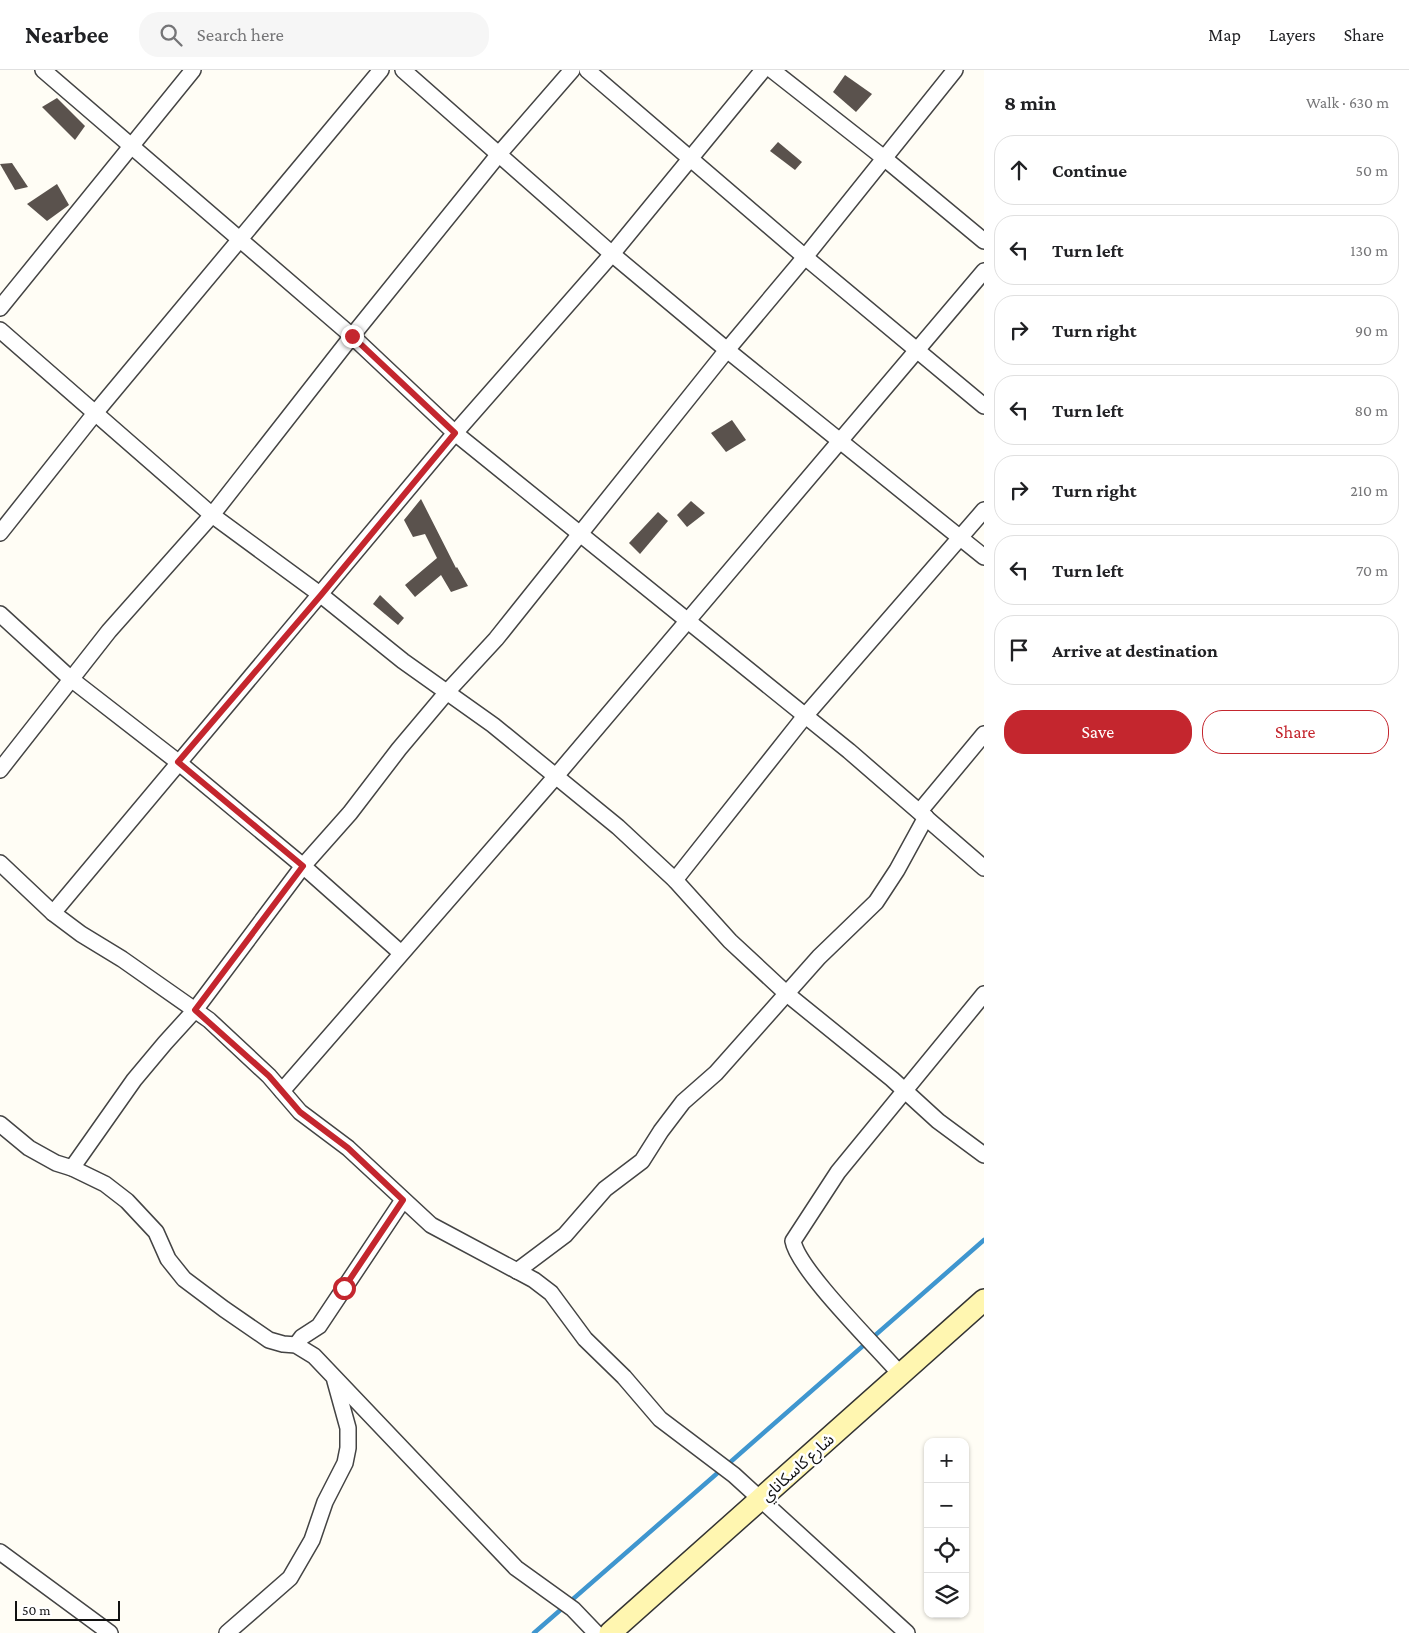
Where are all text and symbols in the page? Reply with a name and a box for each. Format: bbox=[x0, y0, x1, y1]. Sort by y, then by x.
search box bbox=[139, 12, 489, 57]
text: Nearbee bbox=[25, 21, 109, 48]
icon: search bbox=[157, 21, 185, 49]
text: Search here bbox=[197, 24, 284, 45]
text: Map bbox=[1208, 25, 1241, 45]
text: Layers bbox=[1269, 25, 1316, 45]
text: Share bbox=[1344, 25, 1384, 45]
text: 8 min bbox=[1004, 91, 1056, 115]
text: Walk · 630 m bbox=[1306, 94, 1389, 111]
icon: ahead bbox=[1005, 156, 1033, 184]
text: Continue bbox=[1052, 160, 1127, 181]
text: 50 m bbox=[1356, 162, 1388, 179]
icon: left bbox=[1005, 236, 1033, 264]
text: Turn left bbox=[1052, 240, 1124, 261]
text: 130 m bbox=[1350, 242, 1388, 259]
icon: right bbox=[1005, 316, 1033, 344]
text: Turn right bbox=[1052, 320, 1137, 341]
text: 90 m bbox=[1355, 322, 1388, 339]
route end bbox=[341, 325, 364, 348]
icon: left bbox=[1005, 396, 1033, 424]
text: Turn left bbox=[1052, 400, 1124, 421]
text: 80 m bbox=[1354, 402, 1388, 419]
icon: right bbox=[1005, 476, 1033, 504]
text: Turn right bbox=[1052, 480, 1137, 501]
text: 210 m bbox=[1350, 482, 1388, 499]
icon: left bbox=[1005, 556, 1033, 584]
text: Turn left bbox=[1052, 560, 1124, 581]
text: 70 m bbox=[1356, 562, 1388, 579]
icon: arrive bbox=[1005, 636, 1033, 664]
text: Arrive at destination bbox=[1052, 640, 1218, 661]
button: Save bbox=[1004, 710, 1192, 754]
button: Share bbox=[1202, 710, 1389, 754]
route start bbox=[333, 1277, 356, 1300]
street label: شارع كاسكاناي bbox=[758, 1430, 840, 1507]
map controls bbox=[924, 1438, 969, 1618]
button: + bbox=[924, 1438, 969, 1483]
button: − bbox=[924, 1483, 969, 1528]
button: locate bbox=[924, 1528, 969, 1573]
button: layers bbox=[924, 1573, 969, 1618]
scale bar bbox=[15, 1598, 120, 1621]
text: 50 m bbox=[22, 1602, 50, 1618]

